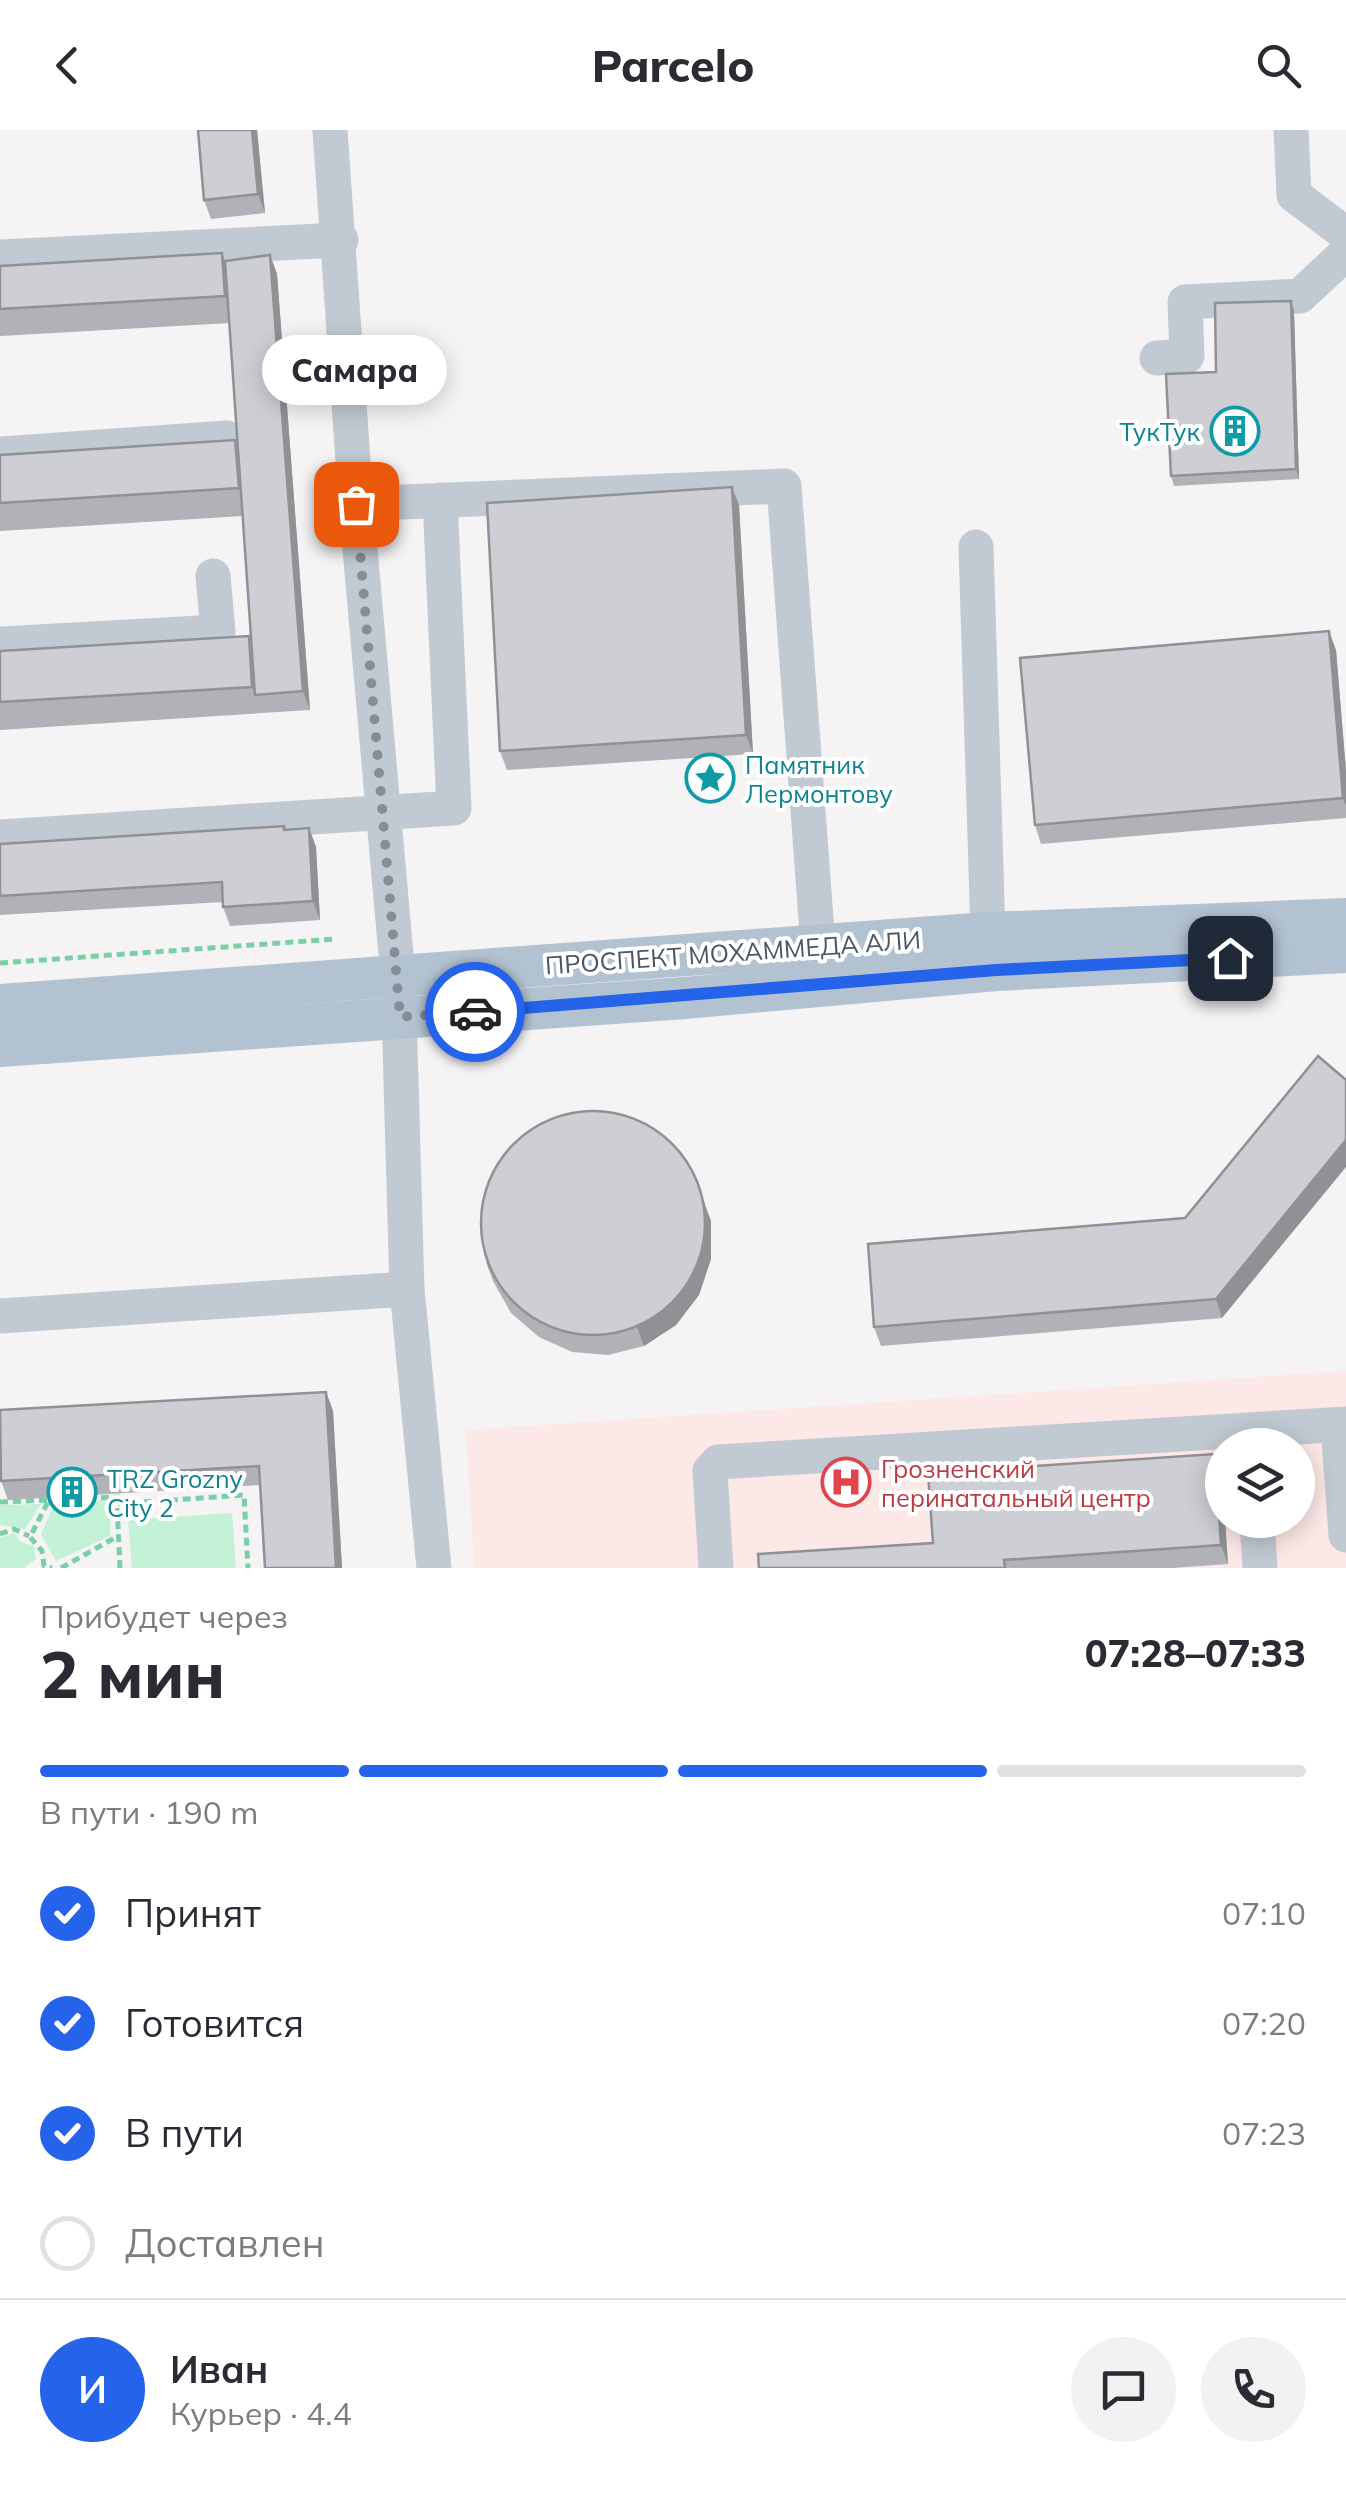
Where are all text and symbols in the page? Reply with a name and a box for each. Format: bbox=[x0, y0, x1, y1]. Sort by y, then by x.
text: Parcelo bbox=[592, 37, 754, 93]
icon: back bbox=[40, 38, 95, 93]
icon: search bbox=[1251, 38, 1306, 93]
callout: Самара bbox=[264, 334, 448, 404]
text: Самара bbox=[291, 350, 418, 390]
building icon: ТукТук bbox=[1209, 405, 1261, 457]
place label: ТукТук bbox=[1119, 416, 1201, 447]
pin bbox=[314, 462, 399, 547]
icon: bag bbox=[329, 477, 384, 532]
place label: Памятник Лермонтову bbox=[745, 749, 893, 809]
place icon: Памятник Лермонтову bbox=[684, 752, 736, 804]
pin bbox=[1188, 916, 1273, 1001]
street label: ПРОСПЕКТ МОХАММЕДА АЛИ bbox=[544, 923, 922, 981]
icon: home bbox=[1203, 931, 1258, 986]
courier bbox=[425, 962, 525, 1062]
icon: car bbox=[448, 985, 503, 1040]
map controls bbox=[1205, 1428, 1315, 1538]
button: layers bbox=[1205, 1428, 1315, 1538]
place label: Грозненский перинатальный центр bbox=[881, 1453, 1151, 1513]
hospital icon: Грозненский перинатальный центр bbox=[820, 1456, 872, 1508]
place label: TRZ Grozny City 2 bbox=[107, 1463, 243, 1523]
building icon: TRZ Grozny City 2 bbox=[46, 1466, 98, 1518]
text: Прибудет через bbox=[40, 1596, 288, 1636]
text: 07:28–07:33 bbox=[1085, 1629, 1306, 1677]
text: 2 мин bbox=[40, 1633, 225, 1714]
text: В пути · 190 m bbox=[40, 1792, 258, 1832]
icon: check bbox=[40, 1886, 95, 1941]
text: Принят bbox=[125, 1889, 261, 1937]
text: 07:10 bbox=[1222, 1893, 1306, 1933]
icon: check bbox=[40, 1996, 95, 2051]
text: Готовится bbox=[125, 1999, 304, 2047]
text: 07:20 bbox=[1222, 2003, 1306, 2043]
icon: check bbox=[40, 2106, 95, 2161]
text: В пути bbox=[125, 2109, 244, 2157]
text: 07:23 bbox=[1222, 2113, 1306, 2153]
text: Доставлен bbox=[125, 2219, 325, 2267]
button: chat bbox=[1071, 2337, 1176, 2442]
button: phone bbox=[1201, 2337, 1306, 2442]
text: Иван bbox=[170, 2345, 268, 2393]
text: И bbox=[78, 2365, 107, 2413]
text: Курьер · 4.4 bbox=[170, 2393, 352, 2433]

